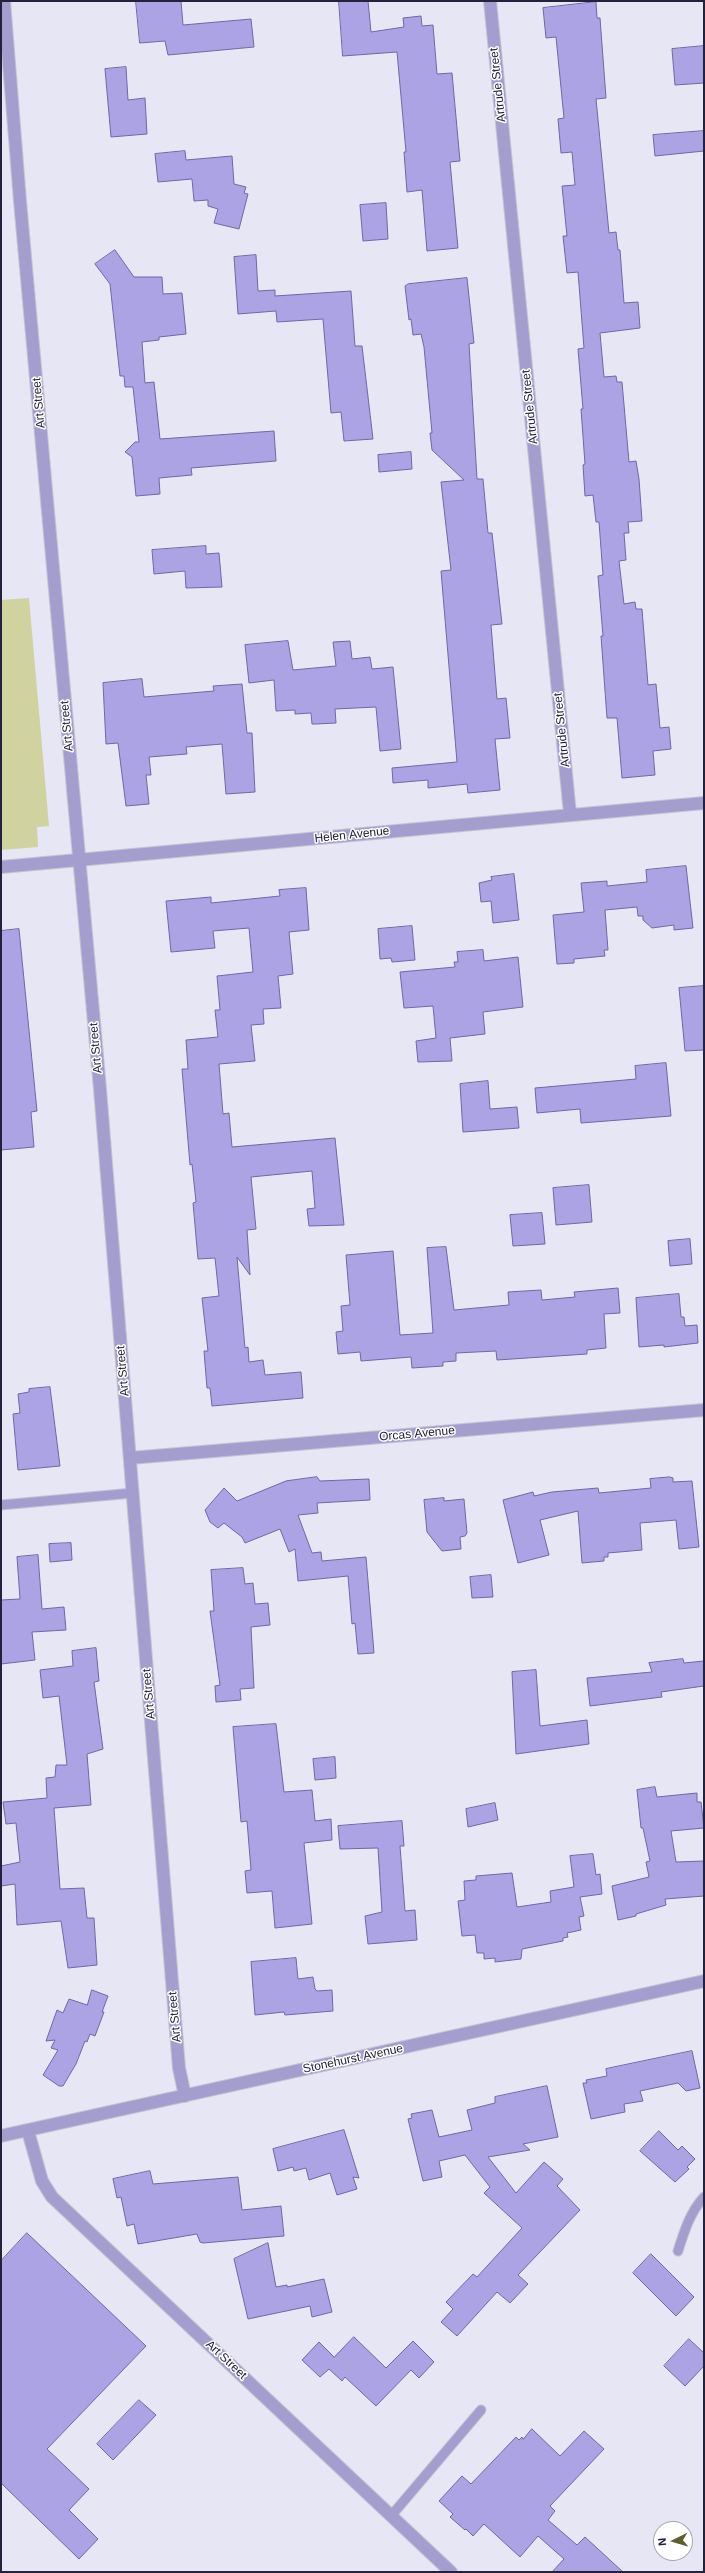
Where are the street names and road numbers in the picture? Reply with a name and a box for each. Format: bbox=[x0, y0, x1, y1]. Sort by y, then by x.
street label: Artrude Street bbox=[487, 47, 509, 123]
street label: Artrude Street bbox=[519, 369, 541, 445]
street label: Art Street bbox=[30, 377, 48, 429]
street label: Artrude Street bbox=[551, 692, 573, 768]
street label: Art Street bbox=[58, 700, 76, 752]
street label: Helen Avenue bbox=[314, 824, 390, 846]
street label: Art Street bbox=[87, 1022, 105, 1074]
street label: Art Street bbox=[114, 1345, 132, 1397]
street label: Orcas Avenue bbox=[379, 1424, 455, 1444]
street label: Art Street bbox=[140, 1668, 158, 1720]
street label: Art Street bbox=[166, 1991, 184, 2043]
street label: Stonehurst Avenue bbox=[302, 2041, 404, 2077]
street label: Art Street bbox=[203, 2337, 249, 2383]

